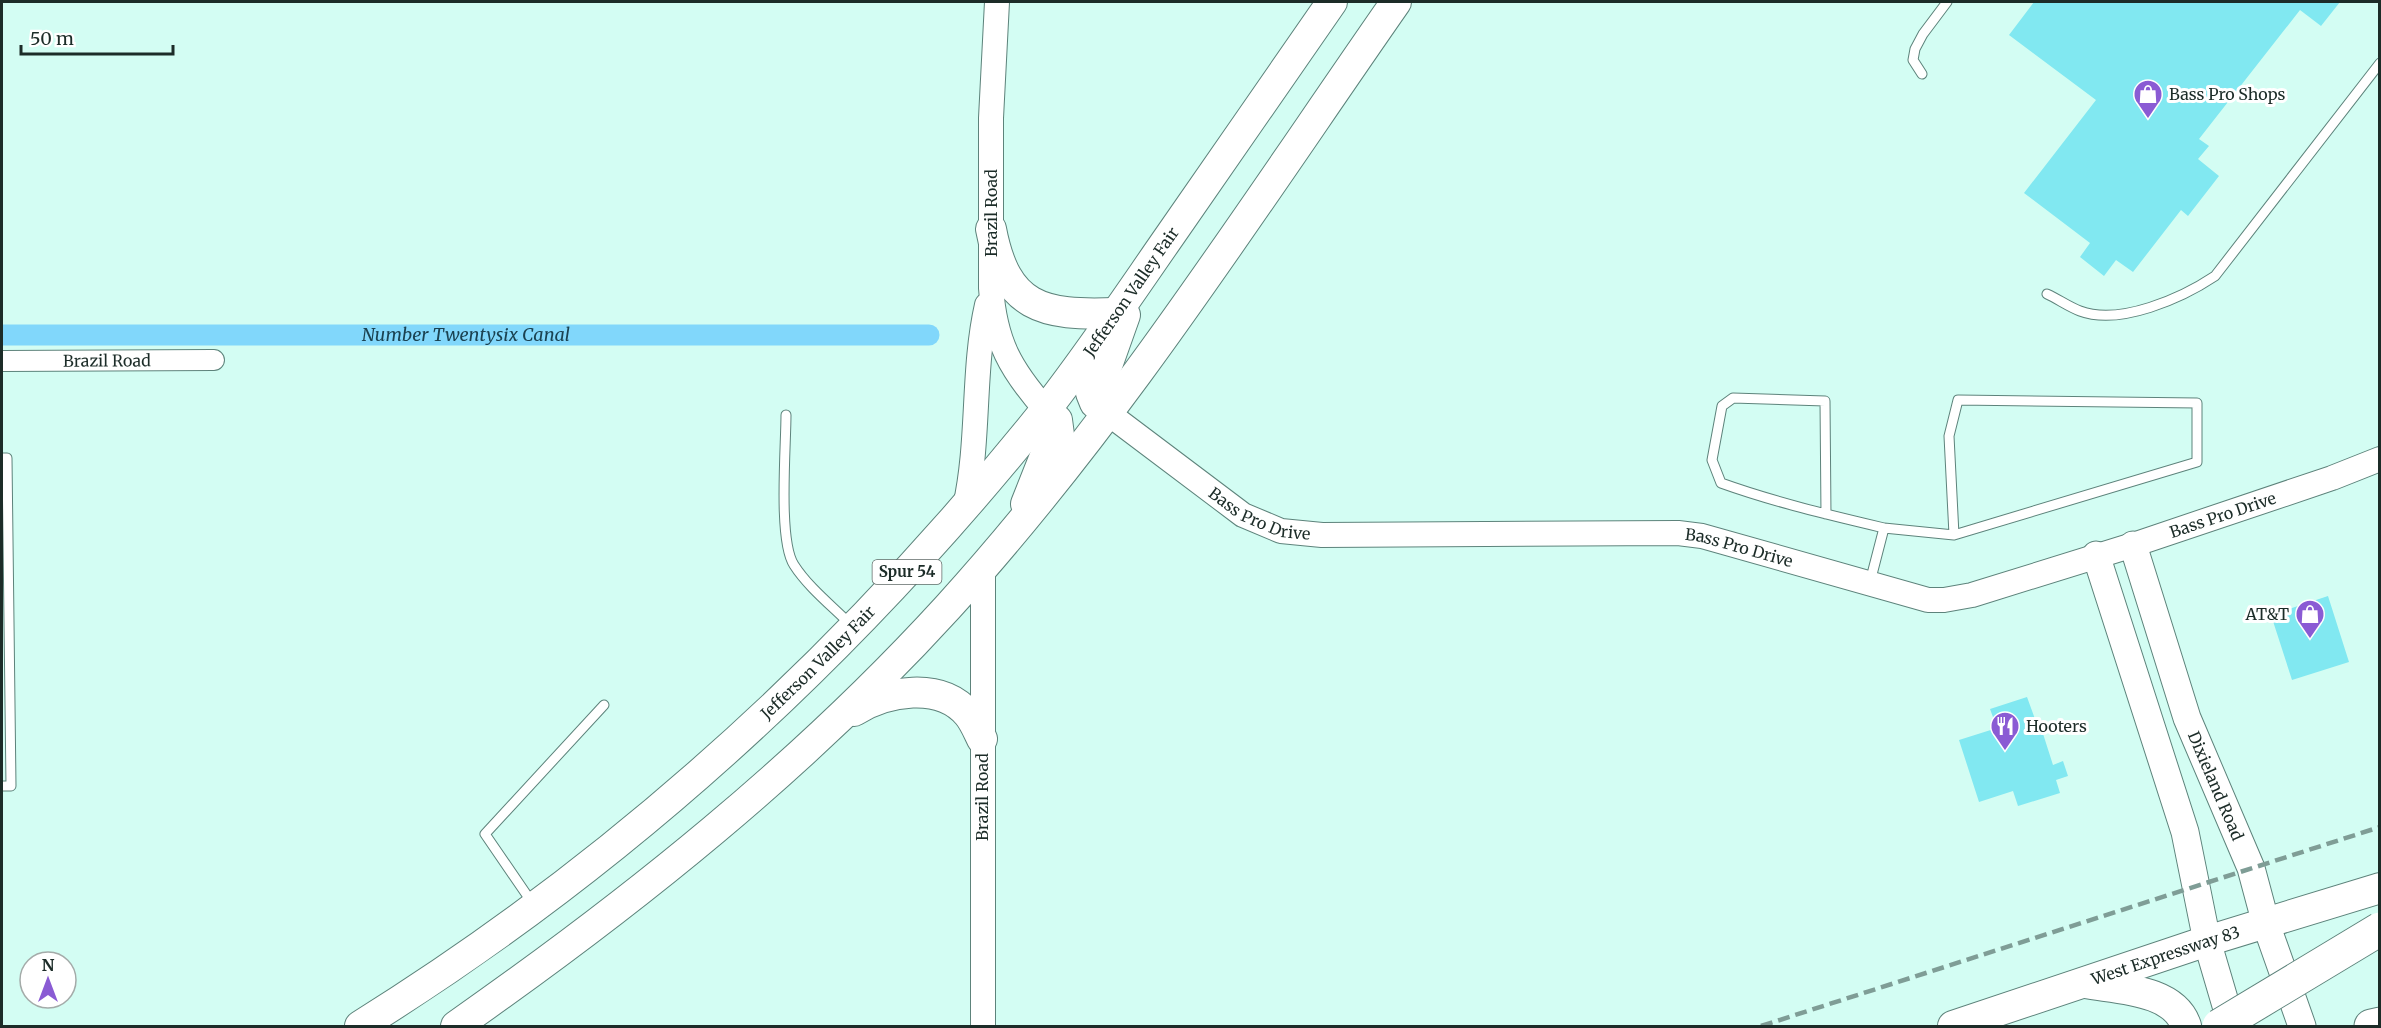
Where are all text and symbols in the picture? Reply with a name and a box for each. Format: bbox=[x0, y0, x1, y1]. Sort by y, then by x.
scale bar bbox=[21, 18, 172, 56]
text: 50 m bbox=[30, 27, 74, 50]
shop icon: Bass Pro Shops bbox=[2132, 78, 2164, 120]
place label: Bass Pro Shops bbox=[2169, 84, 2286, 104]
street label: Brazil Road bbox=[981, 169, 1001, 257]
street label: Jefferson Valley Fair bbox=[1078, 223, 1183, 361]
water label: Number Twentysix Canal bbox=[362, 323, 570, 346]
street label: Brazil Road bbox=[63, 350, 151, 371]
street label: Bass Pro Drive bbox=[1205, 483, 1311, 544]
street label: Bass Pro Drive bbox=[2167, 488, 2279, 542]
street label: Bass Pro Drive bbox=[1684, 524, 1795, 571]
road number: Spur 54 bbox=[872, 560, 942, 584]
shop icon: AT&T bbox=[2294, 598, 2326, 640]
street label: Jefferson Valley Fair bbox=[756, 601, 879, 724]
place label: AT&T bbox=[2245, 604, 2289, 624]
restaurant icon: Hooters bbox=[1989, 710, 2021, 752]
place label: Hooters bbox=[2026, 716, 2087, 736]
street label: Dixieland Road bbox=[2184, 728, 2248, 844]
street label: Brazil Road bbox=[972, 753, 992, 841]
street label: West Expressway 83 bbox=[2088, 922, 2242, 989]
north arrow bbox=[18, 950, 78, 1010]
text: N bbox=[42, 955, 55, 975]

